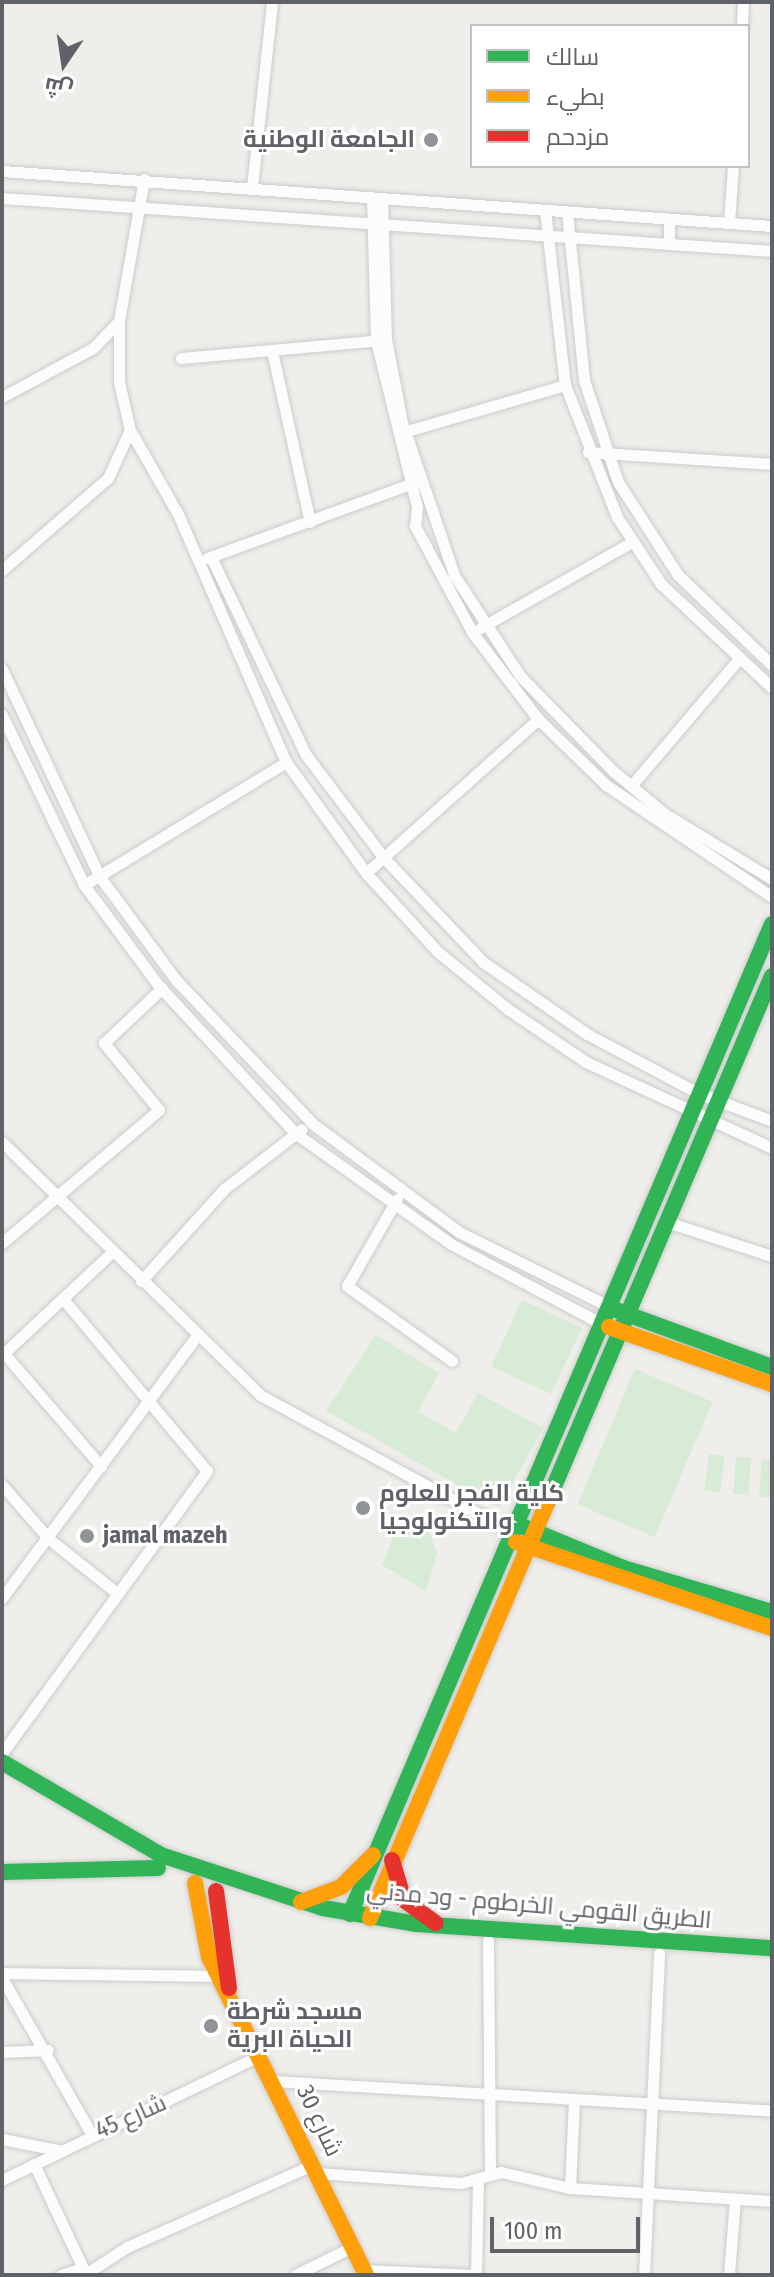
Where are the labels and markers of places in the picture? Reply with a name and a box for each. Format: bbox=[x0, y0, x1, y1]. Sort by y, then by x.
place label: الجامعة الوطنية bbox=[243, 126, 415, 154]
marker: الجامعة الوطنية bbox=[422, 131, 440, 149]
place label: كلية الفجر للعلوم والتكنولوجيا bbox=[379, 1480, 564, 1536]
marker: كلية الفجر للعلوم والتكنولوجيا bbox=[354, 1499, 372, 1517]
place label: jamal mazeh bbox=[103, 1522, 227, 1550]
marker: jamal mazeh bbox=[78, 1527, 96, 1545]
place label: مسجد شرطة الحياة البرية bbox=[227, 1998, 363, 2054]
marker: مسجد شرطة الحياة البرية bbox=[202, 2017, 220, 2035]

